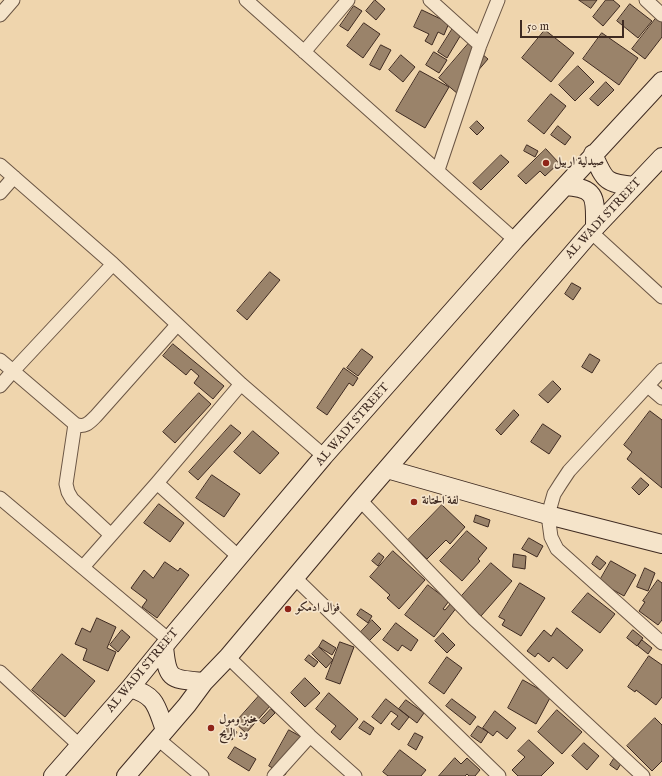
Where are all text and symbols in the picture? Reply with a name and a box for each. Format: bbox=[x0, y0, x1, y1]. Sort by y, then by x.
scale bar bbox=[522, 12, 626, 38]
text: 50 m bbox=[527, 19, 549, 34]
place label: صيدلية اربيل bbox=[554, 156, 604, 170]
marker: صيدلية اربيل bbox=[541, 158, 551, 168]
street label: AL WADI STREET bbox=[563, 176, 645, 262]
street label: AL WADI STREET bbox=[313, 381, 393, 469]
place label: لفة الحتانة bbox=[422, 495, 458, 509]
marker: لفة الحتانة bbox=[409, 497, 419, 507]
place label: فوال ادمكو bbox=[296, 602, 340, 616]
marker: فوال ادمكو bbox=[283, 604, 293, 614]
street label: AL WADI STREET bbox=[104, 626, 182, 716]
place label: مخبز ومول ود الريح bbox=[219, 714, 257, 742]
marker: مخبز ومول ود الريح bbox=[206, 723, 216, 733]

